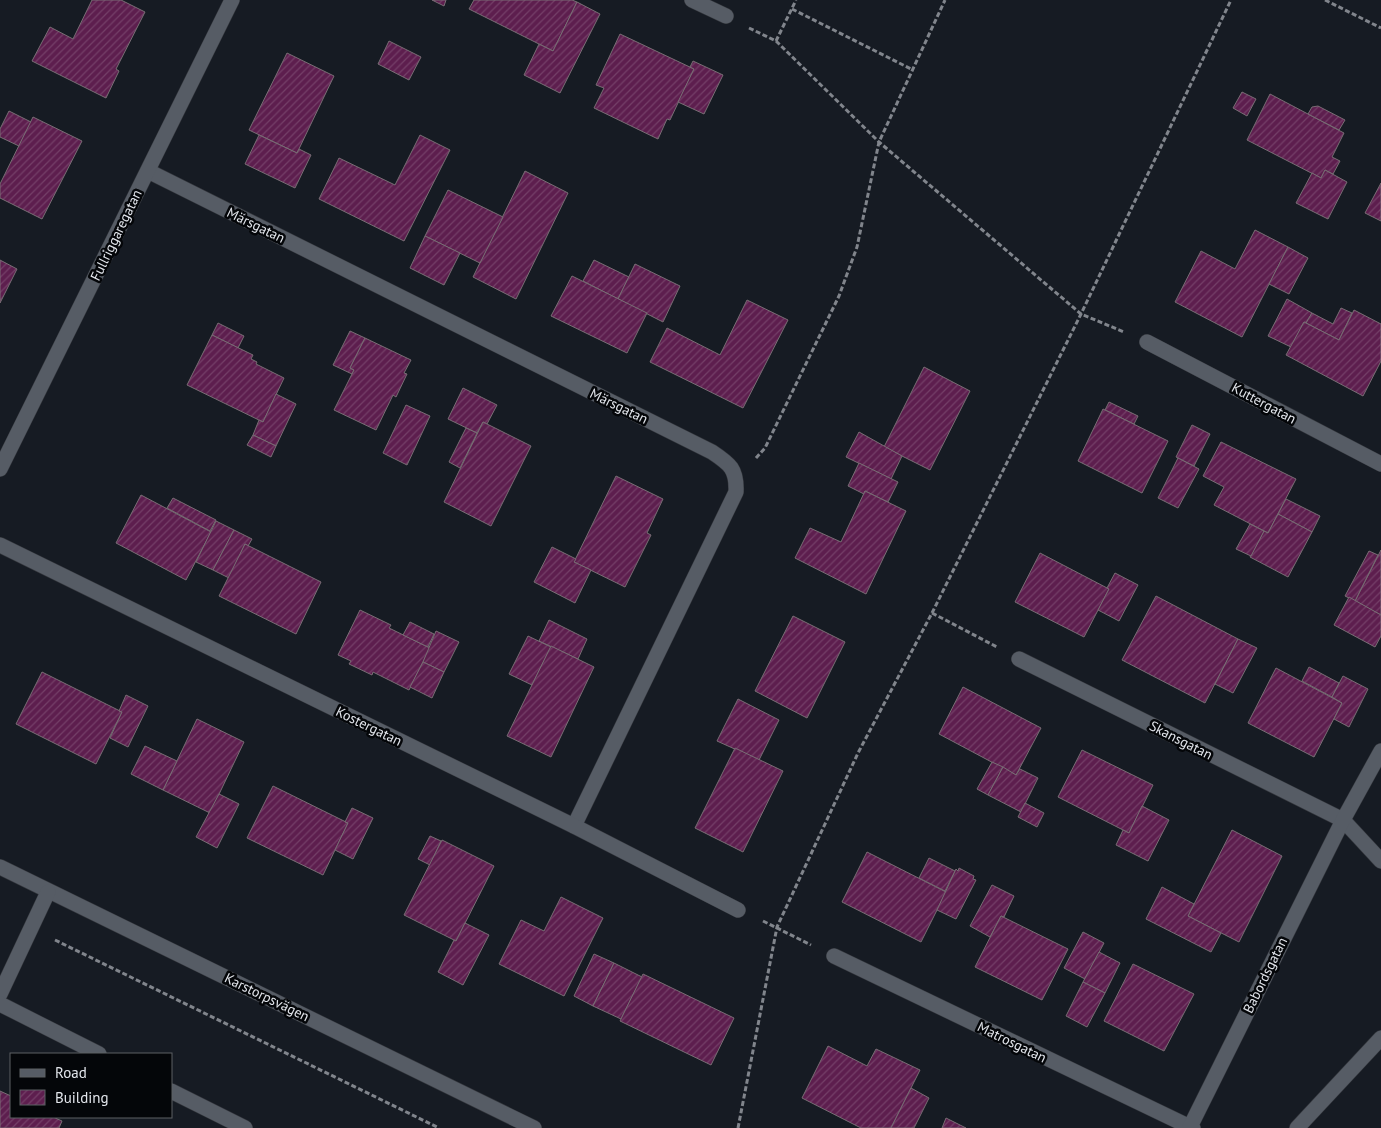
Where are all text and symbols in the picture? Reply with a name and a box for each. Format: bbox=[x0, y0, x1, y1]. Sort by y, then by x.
street label: Fullriggaregatan bbox=[86, 187, 146, 283]
street label: Märsgatan bbox=[224, 203, 288, 247]
street label: Kuttergatan bbox=[1229, 378, 1299, 428]
street label: Märsgatan bbox=[587, 384, 651, 428]
street label: Kostergatan bbox=[333, 702, 405, 750]
street label: Skansgatan bbox=[1146, 716, 1216, 764]
street label: Babordsgatan bbox=[1239, 934, 1291, 1016]
street label: Karstorpsvägen bbox=[222, 969, 312, 1025]
street label: Matrosgatan bbox=[974, 1018, 1050, 1066]
legend bbox=[10, 1053, 172, 1118]
text: Road bbox=[55, 1063, 87, 1082]
text: Building bbox=[55, 1088, 109, 1107]

